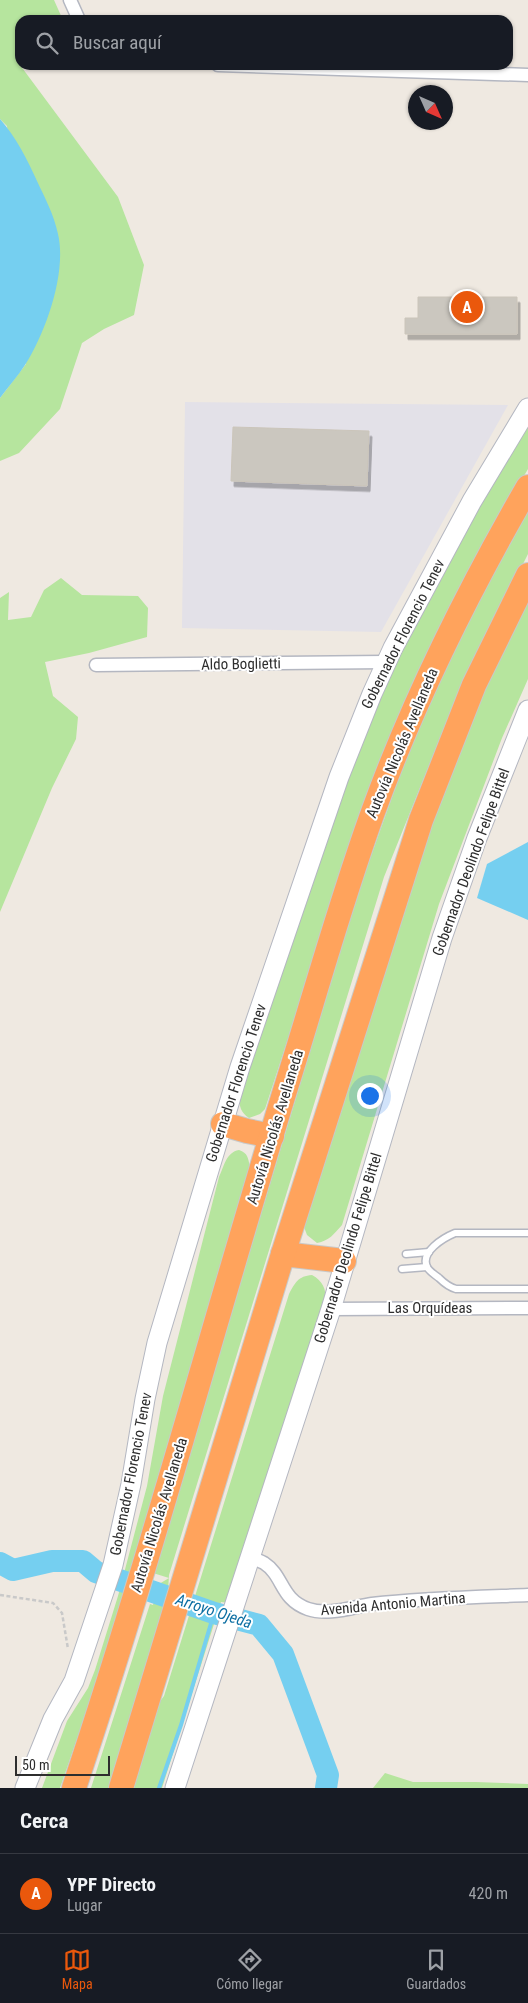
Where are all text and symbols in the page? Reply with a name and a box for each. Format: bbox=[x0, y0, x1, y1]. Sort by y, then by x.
search box bbox=[15, 15, 513, 70]
icon: search bbox=[33, 29, 61, 57]
text: Buscar aquí bbox=[73, 31, 162, 54]
north arrow bbox=[408, 85, 453, 130]
pin: A bbox=[451, 288, 483, 326]
street label: Gobernador Florencio Tenev bbox=[357, 556, 449, 712]
street label: Aldo Boglietti bbox=[201, 654, 281, 674]
street label: Autovía Nicolás Avellaneda bbox=[362, 665, 442, 821]
street label: Gobernador Deolindo Felipe Bittel bbox=[429, 766, 513, 958]
street label: Gobernador Florencio Tenev bbox=[202, 1001, 270, 1164]
street label: Autovía Nicolás Avellaneda bbox=[243, 1047, 307, 1207]
your location bbox=[357, 1083, 383, 1109]
street label: Gobernador Deolindo Felipe Bittel bbox=[310, 1151, 386, 1345]
street label: Las Orquídeas bbox=[388, 1299, 473, 1317]
street label: Gobernador Florencio Tenev bbox=[106, 1390, 156, 1557]
street label: Autovía Nicolás Avellaneda bbox=[127, 1435, 191, 1595]
water label: Arroyo Ojeda bbox=[173, 1589, 254, 1632]
street label: Avenida Antonio Martina bbox=[320, 1589, 466, 1619]
scale bar bbox=[15, 1753, 110, 1776]
text: 50 m bbox=[22, 1757, 50, 1773]
text: Cerca bbox=[20, 1809, 68, 1833]
text: YPF Directo bbox=[67, 1873, 156, 1896]
text: A bbox=[31, 1884, 41, 1903]
text: 420 m bbox=[469, 1884, 508, 1903]
text: Lugar bbox=[67, 1896, 102, 1915]
tab: Mapa bbox=[62, 1946, 93, 1992]
tab: Cómo llegar bbox=[216, 1946, 283, 1992]
tab: Guardados bbox=[406, 1946, 466, 1992]

